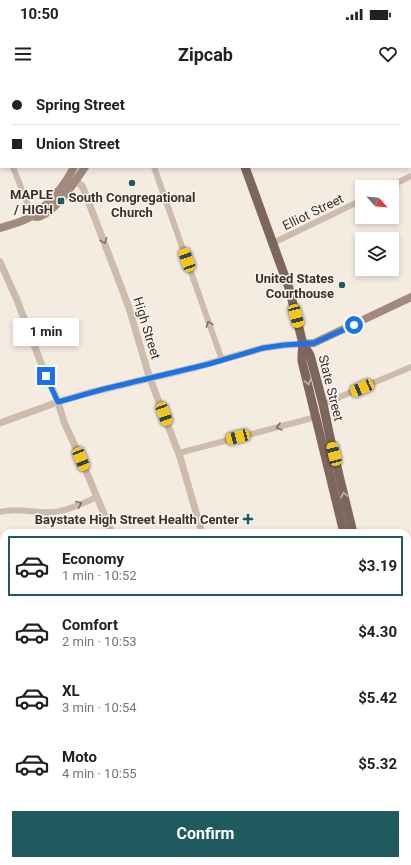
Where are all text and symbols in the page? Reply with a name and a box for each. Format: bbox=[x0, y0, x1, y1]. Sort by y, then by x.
text: 10:50 bbox=[20, 5, 59, 23]
icon: menu bbox=[12, 43, 34, 65]
icon: heart bbox=[377, 43, 399, 65]
text: Zipcab bbox=[178, 44, 233, 65]
text: Spring Street bbox=[36, 96, 125, 114]
text: Union Street bbox=[36, 135, 120, 153]
marker: South Congregational Church bbox=[127, 178, 137, 188]
north arrow bbox=[355, 180, 399, 224]
map controls bbox=[355, 180, 399, 276]
place label: MAPLE / HIGH bbox=[10, 187, 54, 217]
place label: South Congregational Church bbox=[69, 190, 196, 220]
street label: Elliot Street bbox=[280, 191, 346, 233]
marker: MAPLE / HIGH bbox=[56, 196, 66, 206]
button: layers bbox=[355, 232, 399, 276]
one-way arrow bbox=[99, 237, 107, 244]
car bbox=[177, 247, 197, 273]
place label: United States Courthouse bbox=[255, 271, 334, 301]
marker: United States Courthouse bbox=[337, 280, 347, 290]
street label: High Street bbox=[130, 295, 164, 361]
car bbox=[287, 303, 305, 329]
route start bbox=[345, 316, 363, 334]
callout: 1 min bbox=[13, 318, 79, 346]
one-way arrow bbox=[206, 320, 214, 327]
text: 1 min bbox=[30, 324, 62, 339]
street label: State Street bbox=[316, 353, 346, 423]
route end bbox=[37, 367, 55, 385]
car bbox=[349, 378, 375, 398]
one-way arrow bbox=[303, 379, 312, 386]
car bbox=[154, 401, 174, 427]
one-way arrow bbox=[276, 422, 283, 431]
car bbox=[225, 428, 251, 446]
car bbox=[325, 441, 343, 467]
car bbox=[71, 446, 91, 472]
one-way arrow bbox=[340, 492, 349, 499]
one-way arrow bbox=[76, 501, 83, 509]
place label: Baystate High Street Health Center bbox=[35, 512, 239, 527]
marker: Baystate High Street Health Center bbox=[242, 513, 254, 525]
icon: car bbox=[14, 548, 50, 584]
text: Economy bbox=[62, 550, 124, 568]
text: $3.19 bbox=[358, 557, 397, 575]
text: 1 min · 10:52 bbox=[62, 568, 137, 583]
icon: car bbox=[14, 614, 50, 650]
text: Comfort bbox=[62, 616, 118, 634]
text: $4.30 bbox=[358, 623, 397, 641]
text: 2 min · 10:53 bbox=[62, 634, 137, 649]
icon: car bbox=[14, 680, 50, 716]
text: XL bbox=[62, 682, 80, 700]
text: $5.42 bbox=[358, 689, 397, 707]
text: 3 min · 10:54 bbox=[62, 700, 137, 715]
icon: car bbox=[14, 746, 50, 782]
text: Moto bbox=[62, 748, 97, 766]
text: $5.32 bbox=[358, 755, 397, 773]
text: 4 min · 10:55 bbox=[62, 766, 137, 781]
button: Confirm bbox=[12, 811, 399, 857]

